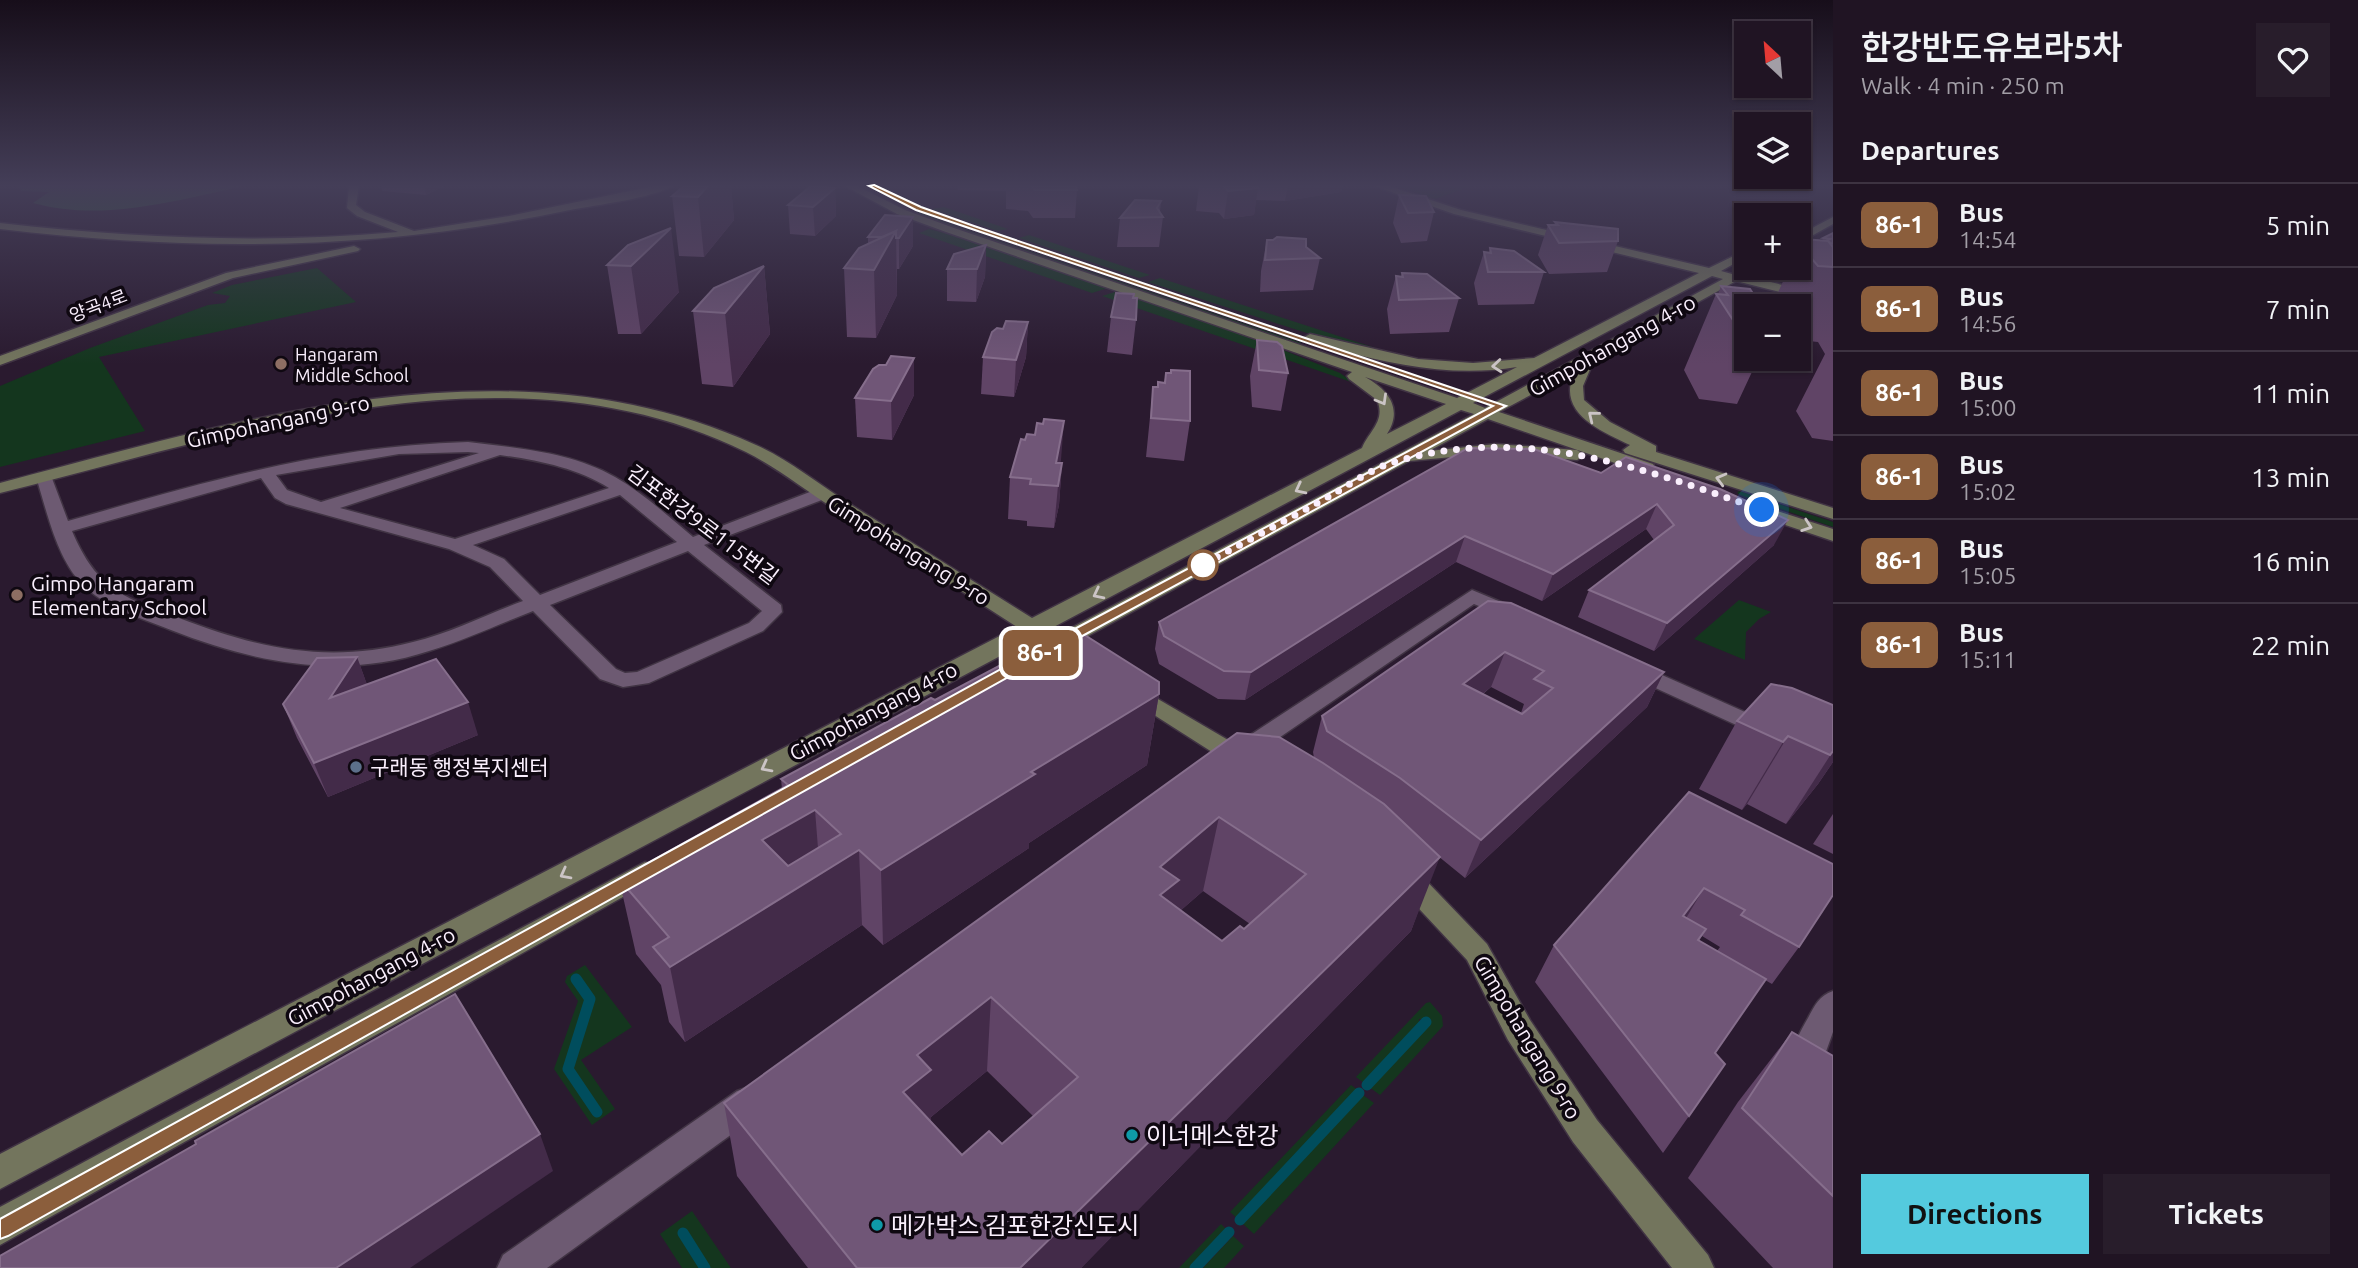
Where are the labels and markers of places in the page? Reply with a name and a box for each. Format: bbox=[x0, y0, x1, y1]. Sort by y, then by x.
place label: Hangaram Middle School bbox=[295, 344, 409, 385]
marker: Hangaram Middle School bbox=[273, 356, 289, 372]
unlabelled marker bbox=[1188, 550, 1218, 580]
place label: Gimpo Hangaram Elementary School bbox=[31, 571, 207, 619]
marker: Gimpo Hangaram Elementary School bbox=[9, 587, 25, 603]
place label: 구래동 행정복지센터 bbox=[370, 755, 549, 779]
marker: 구래동 행정복지센터 bbox=[348, 759, 364, 775]
place label: 이너메스한강 bbox=[1146, 1122, 1278, 1149]
marker: 이너메스한강 bbox=[1124, 1127, 1140, 1143]
place label: 메가박스 김포한강신도시 bbox=[891, 1212, 1139, 1239]
marker: 메가박스 김포한강신도시 bbox=[869, 1217, 885, 1233]

